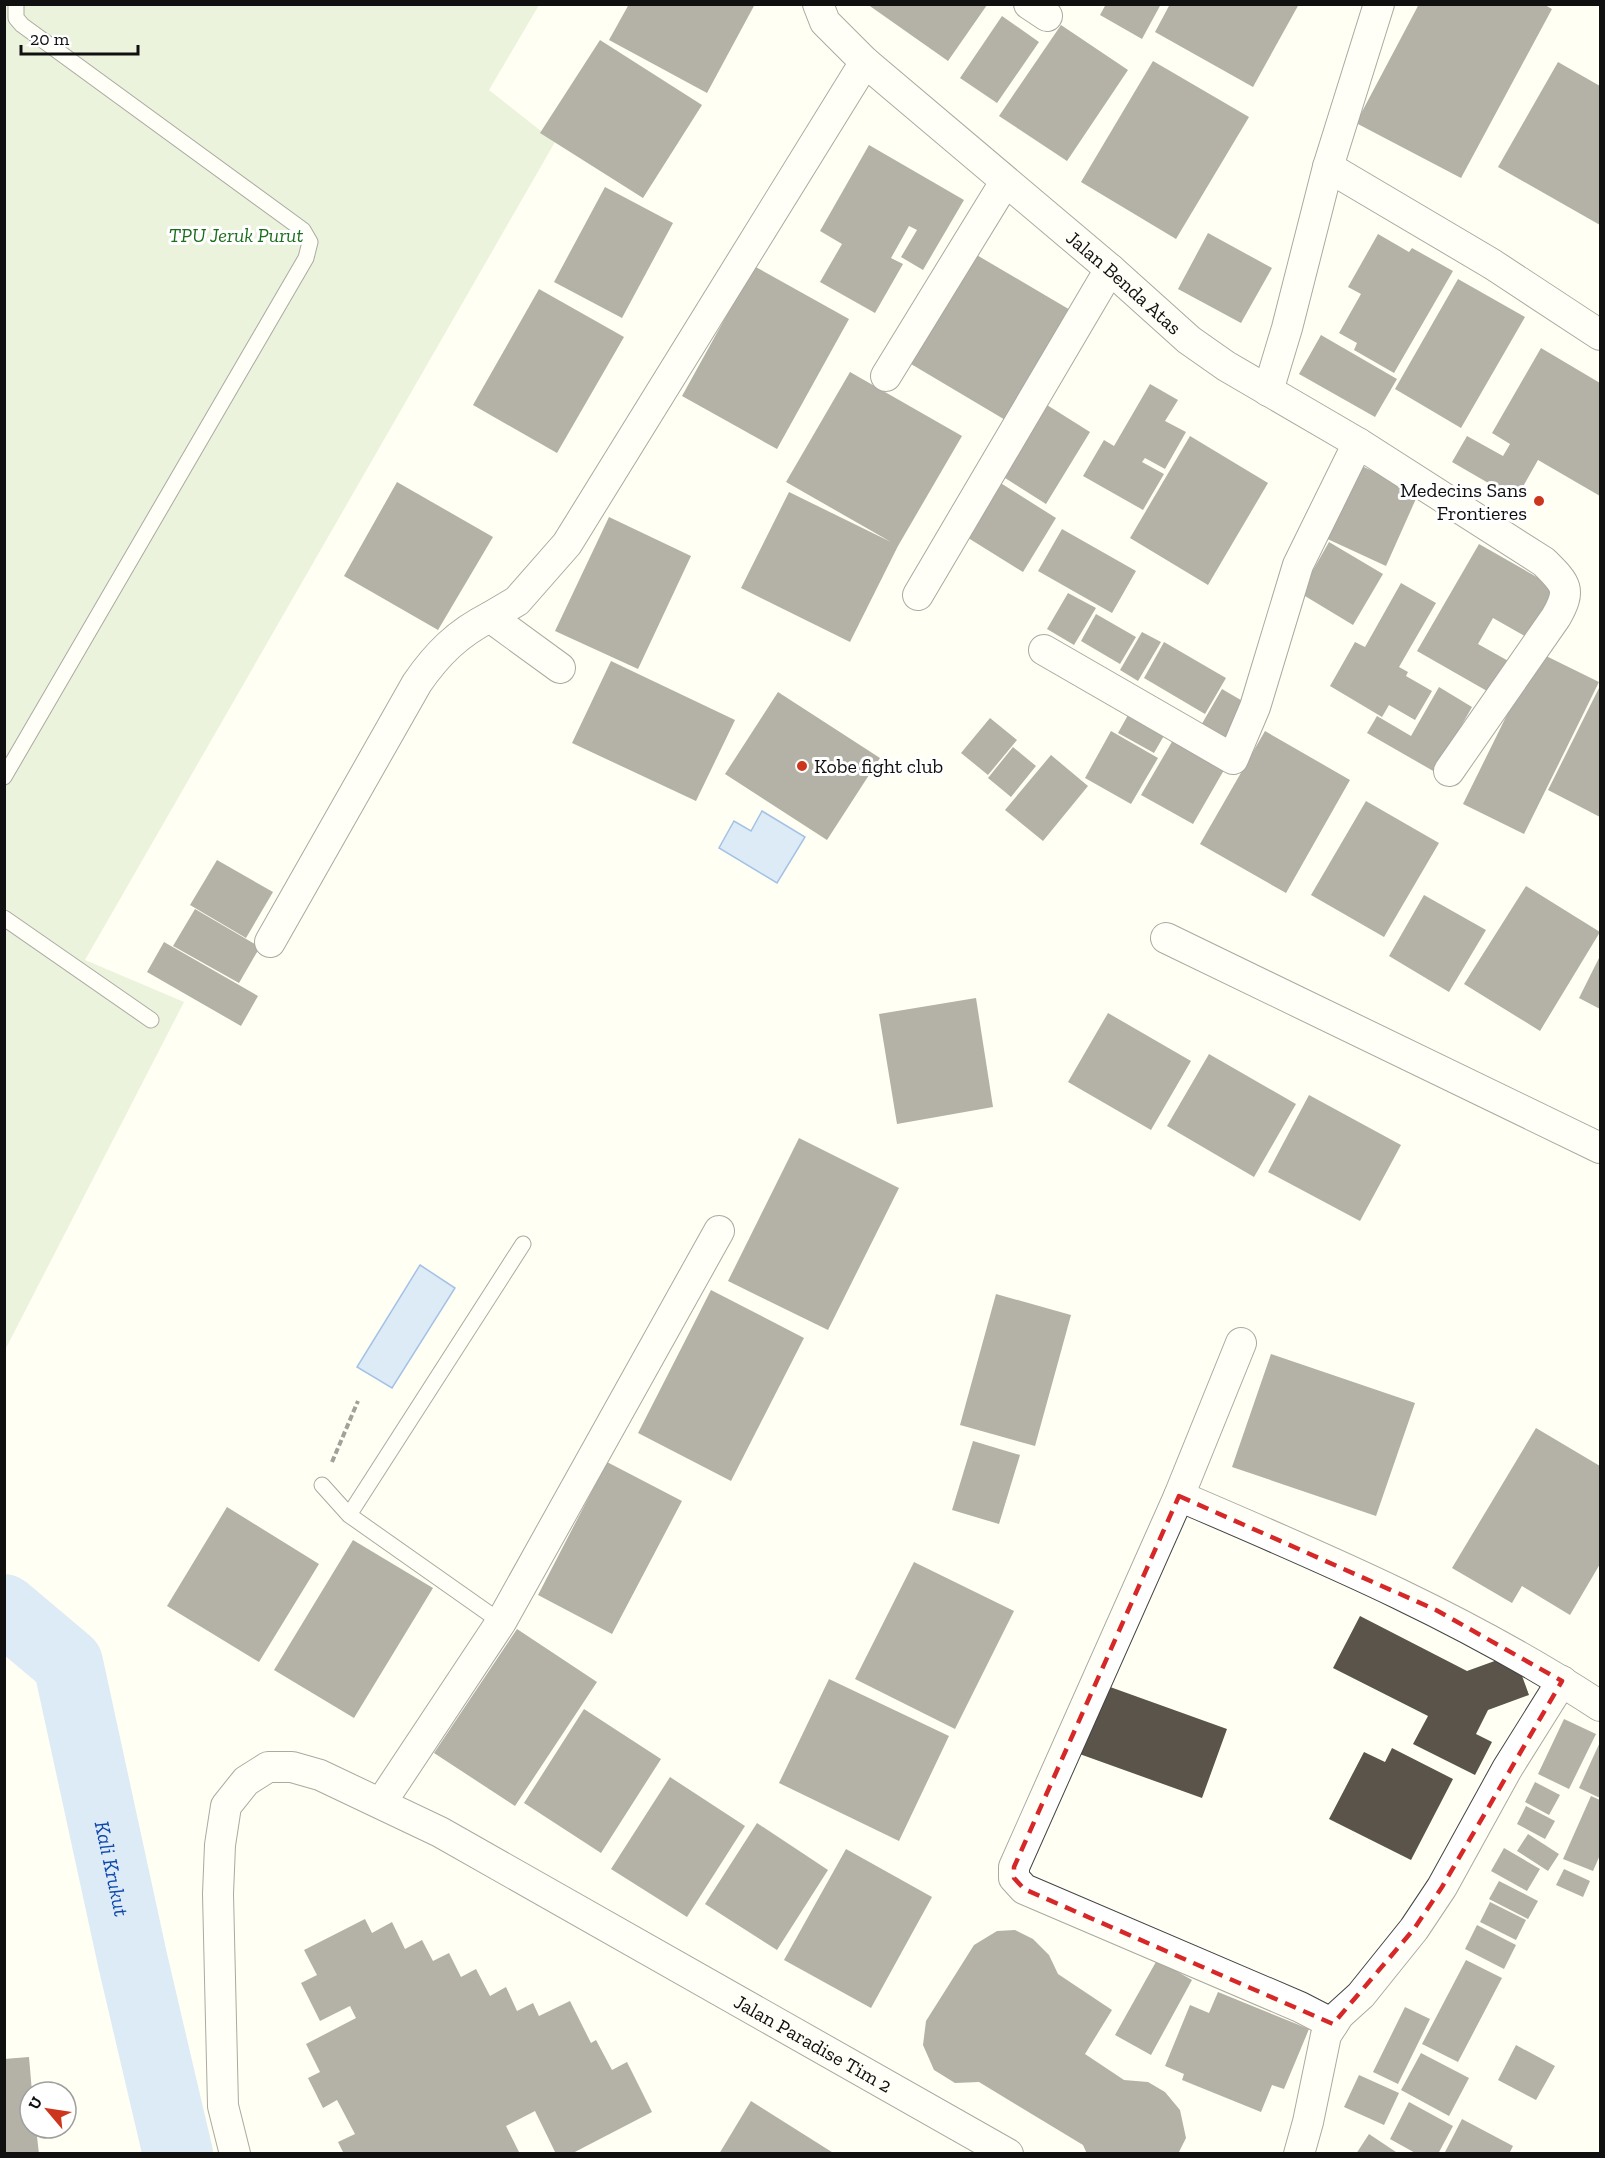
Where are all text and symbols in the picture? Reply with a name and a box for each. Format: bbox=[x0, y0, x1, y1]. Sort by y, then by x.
scale bar bbox=[21, 18, 138, 56]
text: 20 m bbox=[30, 28, 70, 50]
park label: TPU Jeruk Purut bbox=[169, 223, 303, 247]
street label: Jalan Benda Atas bbox=[1062, 225, 1187, 339]
place label: Medecins Sans Frontieres bbox=[1400, 478, 1527, 525]
marker: Medecins Sans Frontieres bbox=[1532, 494, 1546, 508]
place label: Kobe fight club bbox=[814, 754, 943, 778]
marker: Kobe fight club bbox=[795, 759, 809, 773]
water label: Kali Krukut bbox=[90, 1818, 135, 1918]
street label: Jalan Paradise Tim 2 bbox=[730, 1989, 896, 2098]
north arrow bbox=[18, 2080, 78, 2140]
text: U bbox=[24, 2093, 47, 2113]

